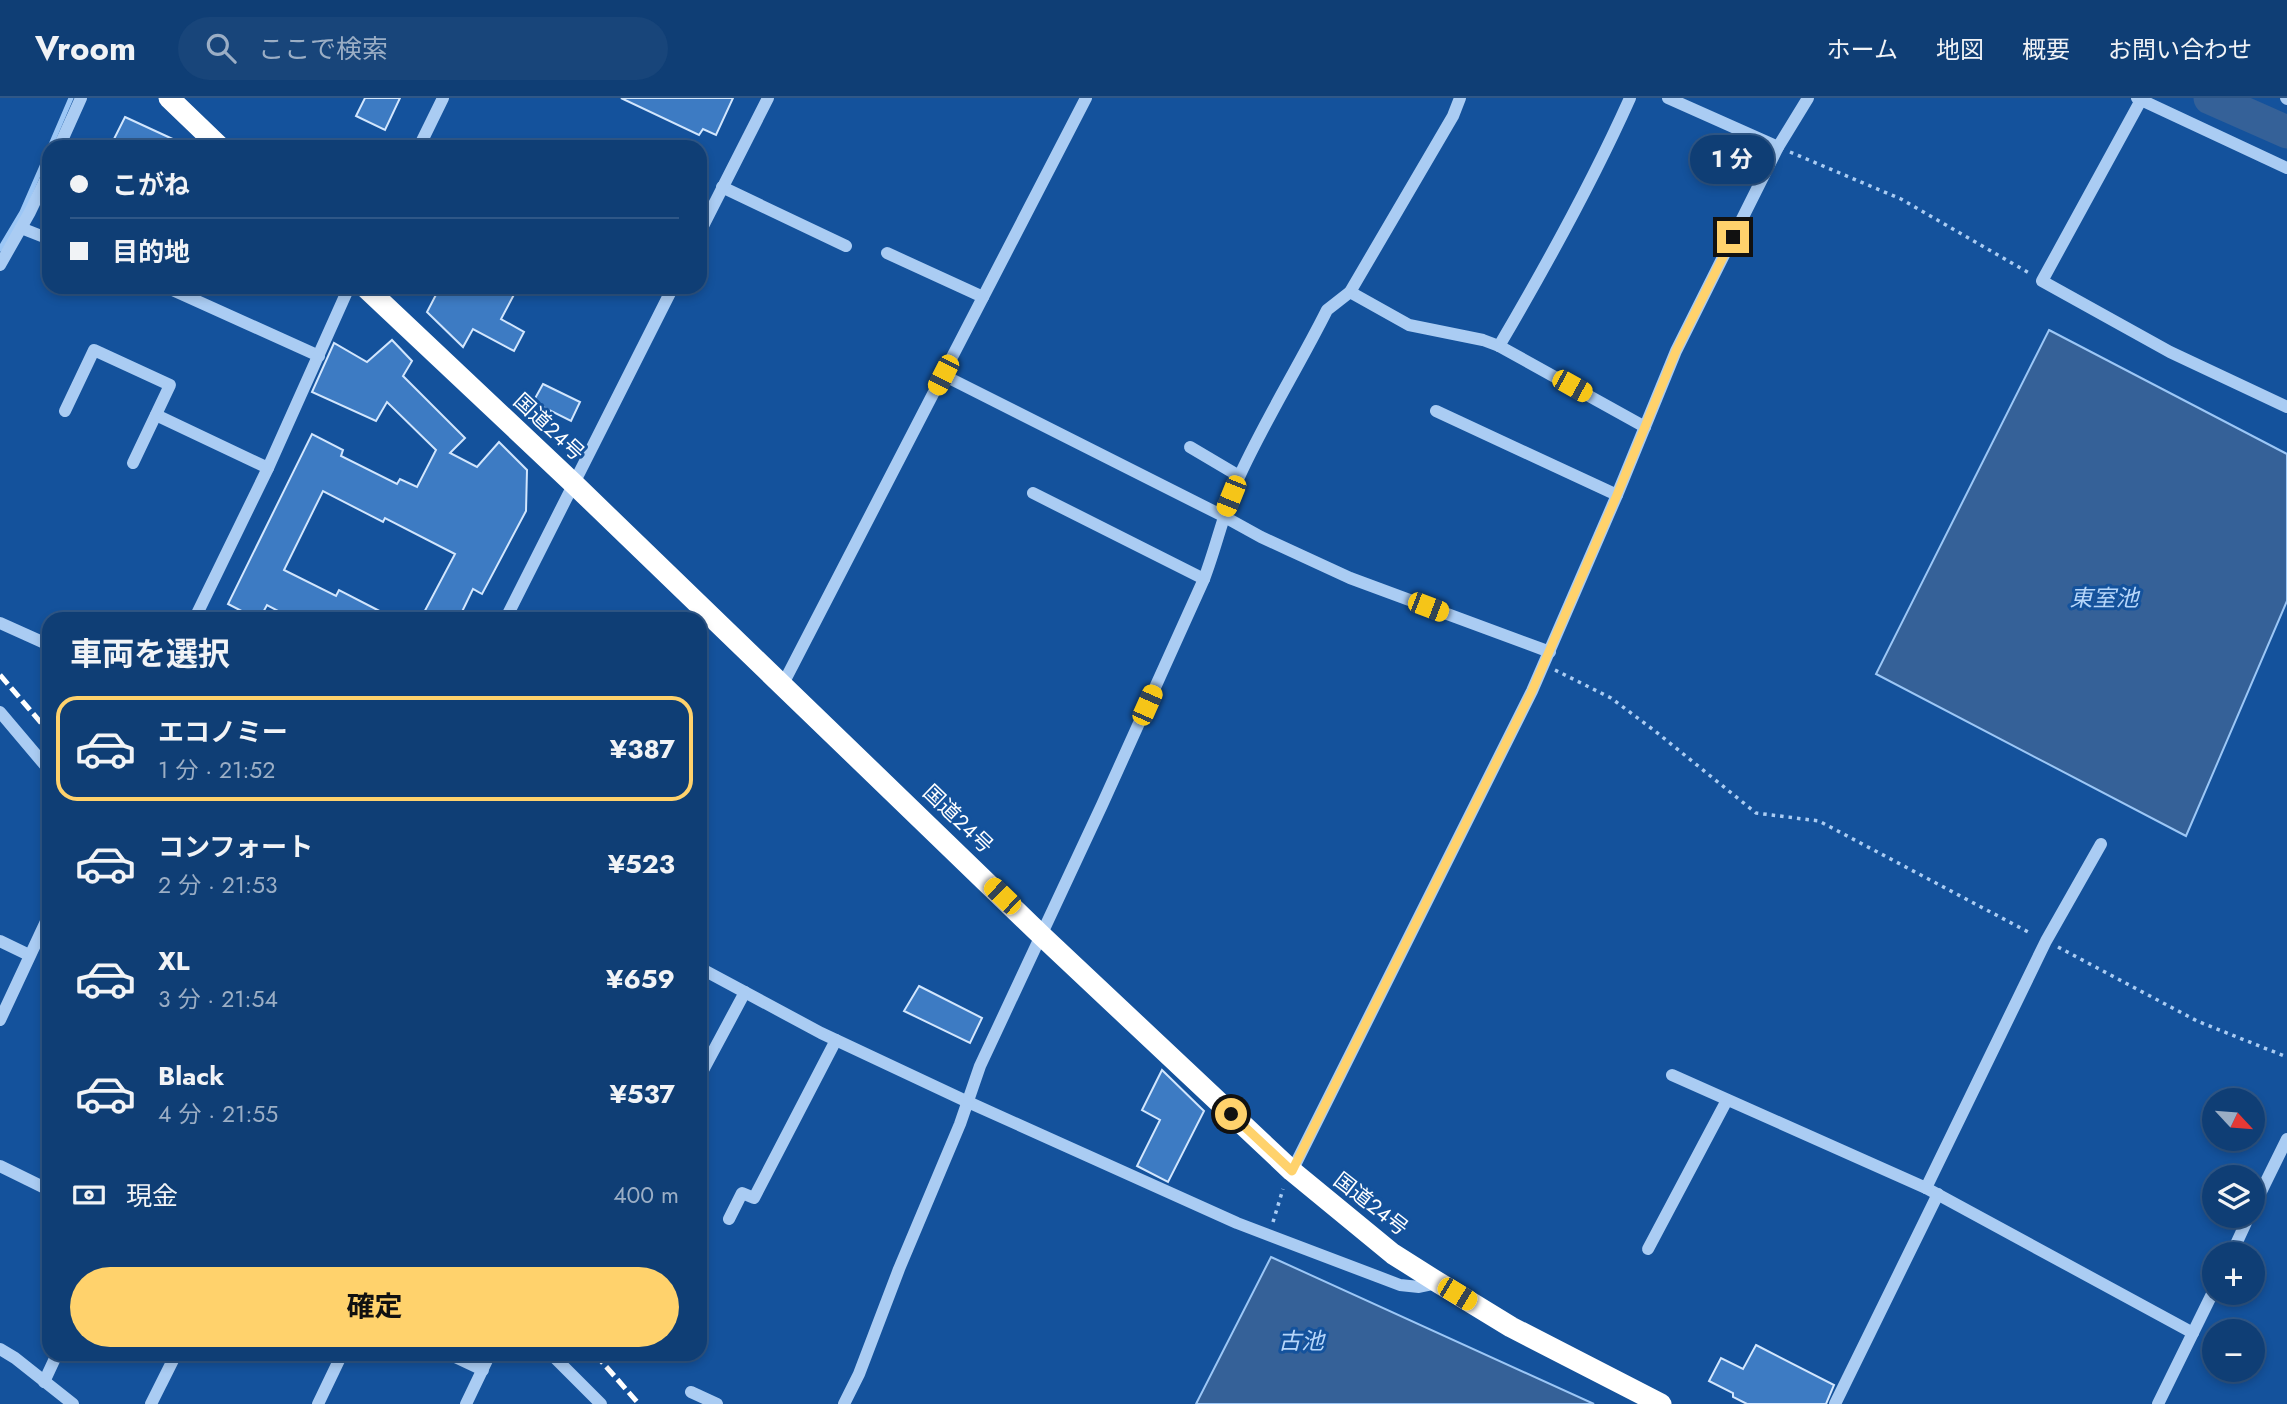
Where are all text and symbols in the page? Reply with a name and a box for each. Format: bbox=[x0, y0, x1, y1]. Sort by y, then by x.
search box bbox=[178, 17, 668, 80]
text: Vroom bbox=[35, 25, 136, 72]
icon: search bbox=[202, 29, 240, 67]
text: ここで検索 bbox=[258, 30, 388, 68]
text: ホーム bbox=[1827, 32, 1898, 67]
text: 地図 bbox=[1936, 32, 1984, 67]
text: 概要 bbox=[2022, 32, 2070, 67]
text: お問い合わせ bbox=[2108, 32, 2252, 67]
callout: 1 分 bbox=[1691, 136, 1775, 184]
text: 1 分 bbox=[1711, 142, 1753, 176]
text: こがね bbox=[112, 166, 190, 204]
route end bbox=[1717, 221, 1749, 253]
text: 目的地 bbox=[112, 233, 190, 271]
car bbox=[925, 352, 962, 398]
car bbox=[1549, 367, 1596, 405]
street label: 国道24号 bbox=[507, 386, 591, 468]
car bbox=[1214, 473, 1249, 519]
water label: 東室池 bbox=[2070, 581, 2141, 615]
car bbox=[1405, 590, 1452, 624]
text: 車両を選択 bbox=[70, 631, 230, 677]
car bbox=[1129, 682, 1166, 728]
text: エコノミー bbox=[158, 713, 288, 751]
icon: car bbox=[74, 717, 137, 780]
text: ¥387 bbox=[610, 730, 675, 768]
text: 1 分 · 21:52 bbox=[158, 753, 275, 787]
street label: 国道24号 bbox=[916, 778, 1000, 860]
text: コンフォート bbox=[158, 828, 313, 866]
icon: car bbox=[74, 832, 137, 895]
text: ¥523 bbox=[608, 845, 675, 883]
text: 2 分 · 21:53 bbox=[158, 868, 278, 902]
car bbox=[980, 874, 1025, 918]
text: XL bbox=[158, 942, 190, 980]
icon: car bbox=[74, 947, 137, 1010]
text: ¥659 bbox=[606, 960, 675, 998]
text: 3 分 · 21:54 bbox=[158, 982, 278, 1016]
text: Black bbox=[158, 1057, 224, 1095]
icon: car bbox=[74, 1062, 137, 1125]
text: ¥537 bbox=[609, 1075, 675, 1113]
north arrow bbox=[2202, 1088, 2264, 1152]
map controls bbox=[2202, 1088, 2265, 1382]
text: 4 分 · 21:55 bbox=[158, 1097, 278, 1131]
route start bbox=[1215, 1098, 1247, 1130]
street label: 国道24号 bbox=[1327, 1165, 1415, 1243]
button: layers bbox=[2202, 1165, 2265, 1228]
icon: cash bbox=[70, 1176, 108, 1214]
text: 現金 bbox=[126, 1177, 178, 1215]
text: 400 m bbox=[613, 1178, 679, 1212]
button: + bbox=[2202, 1242, 2265, 1305]
button: 確定 bbox=[70, 1267, 679, 1347]
car bbox=[1434, 1274, 1481, 1314]
button: − bbox=[2202, 1319, 2265, 1382]
water label: 古池 bbox=[1278, 1324, 1326, 1358]

